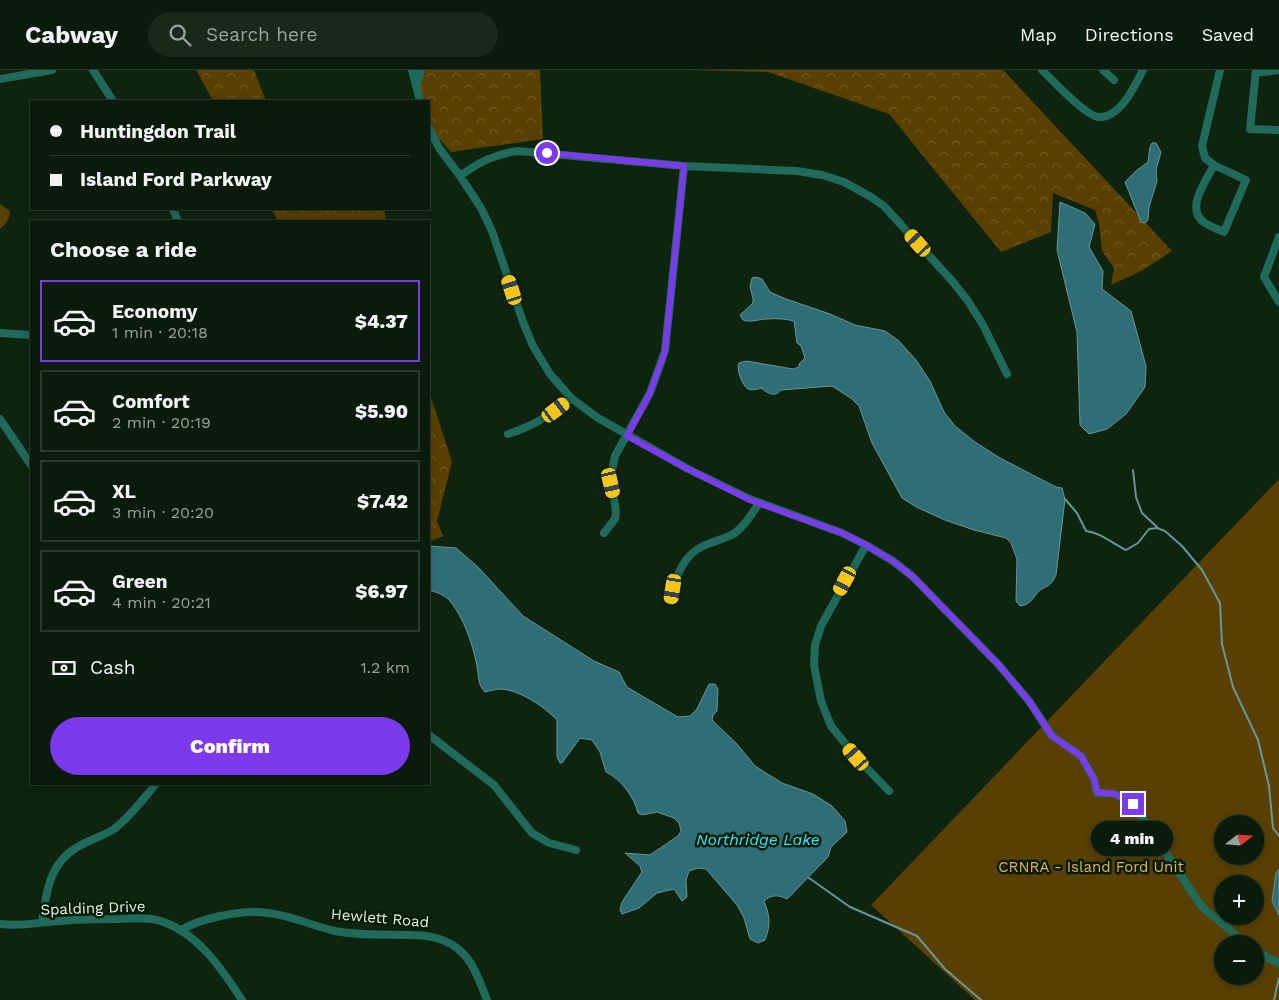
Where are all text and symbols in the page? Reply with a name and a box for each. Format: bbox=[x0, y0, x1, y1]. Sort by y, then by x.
search box bbox=[148, 12, 498, 57]
text: Cabway bbox=[25, 21, 118, 49]
icon: search bbox=[166, 21, 194, 49]
text: Search here bbox=[206, 23, 317, 46]
text: Map bbox=[1020, 24, 1057, 45]
text: Directions bbox=[1085, 24, 1174, 45]
text: Saved bbox=[1202, 24, 1254, 45]
text: Huntingdon Trail bbox=[80, 120, 236, 143]
route start bbox=[536, 142, 558, 164]
text: Island Ford Parkway bbox=[80, 168, 272, 191]
car bbox=[902, 227, 933, 259]
text: Choose a ride bbox=[50, 237, 197, 262]
car bbox=[500, 273, 523, 307]
icon: car bbox=[52, 299, 97, 344]
text: Economy bbox=[112, 300, 197, 323]
text: $4.37 bbox=[355, 310, 408, 333]
text: 1 min · 20:18 bbox=[112, 323, 208, 342]
icon: car bbox=[52, 389, 97, 434]
text: Comfort bbox=[112, 390, 190, 413]
car bbox=[539, 395, 572, 425]
text: $5.90 bbox=[355, 400, 408, 423]
text: 2 min · 20:19 bbox=[112, 413, 211, 432]
car bbox=[600, 467, 621, 499]
icon: car bbox=[52, 479, 97, 524]
text: XL bbox=[112, 480, 136, 503]
text: $7.42 bbox=[357, 490, 408, 513]
text: 3 min · 20:20 bbox=[112, 503, 214, 522]
car bbox=[831, 564, 858, 598]
icon: car bbox=[52, 569, 97, 614]
text: Green bbox=[112, 570, 168, 593]
car bbox=[663, 573, 682, 605]
text: $6.97 bbox=[355, 580, 408, 603]
text: 4 min · 20:21 bbox=[112, 593, 211, 612]
icon: cash bbox=[50, 654, 78, 682]
text: Cash bbox=[90, 656, 136, 679]
text: 1.2 km bbox=[360, 658, 410, 677]
button: Confirm bbox=[50, 717, 410, 775]
car bbox=[840, 741, 871, 773]
route end bbox=[1122, 793, 1144, 815]
north arrow bbox=[1214, 815, 1264, 865]
map controls bbox=[1214, 815, 1264, 985]
callout: 4 min bbox=[1092, 822, 1174, 856]
text: 4 min bbox=[1110, 829, 1154, 848]
water label: Northridge Lake bbox=[696, 830, 820, 849]
park label: CRNRA - Island Ford Unit bbox=[998, 858, 1184, 876]
button: + bbox=[1214, 875, 1264, 925]
street label: Spalding Drive bbox=[40, 897, 146, 919]
street label: Hewlett Road bbox=[330, 905, 430, 931]
button: − bbox=[1214, 935, 1264, 985]

